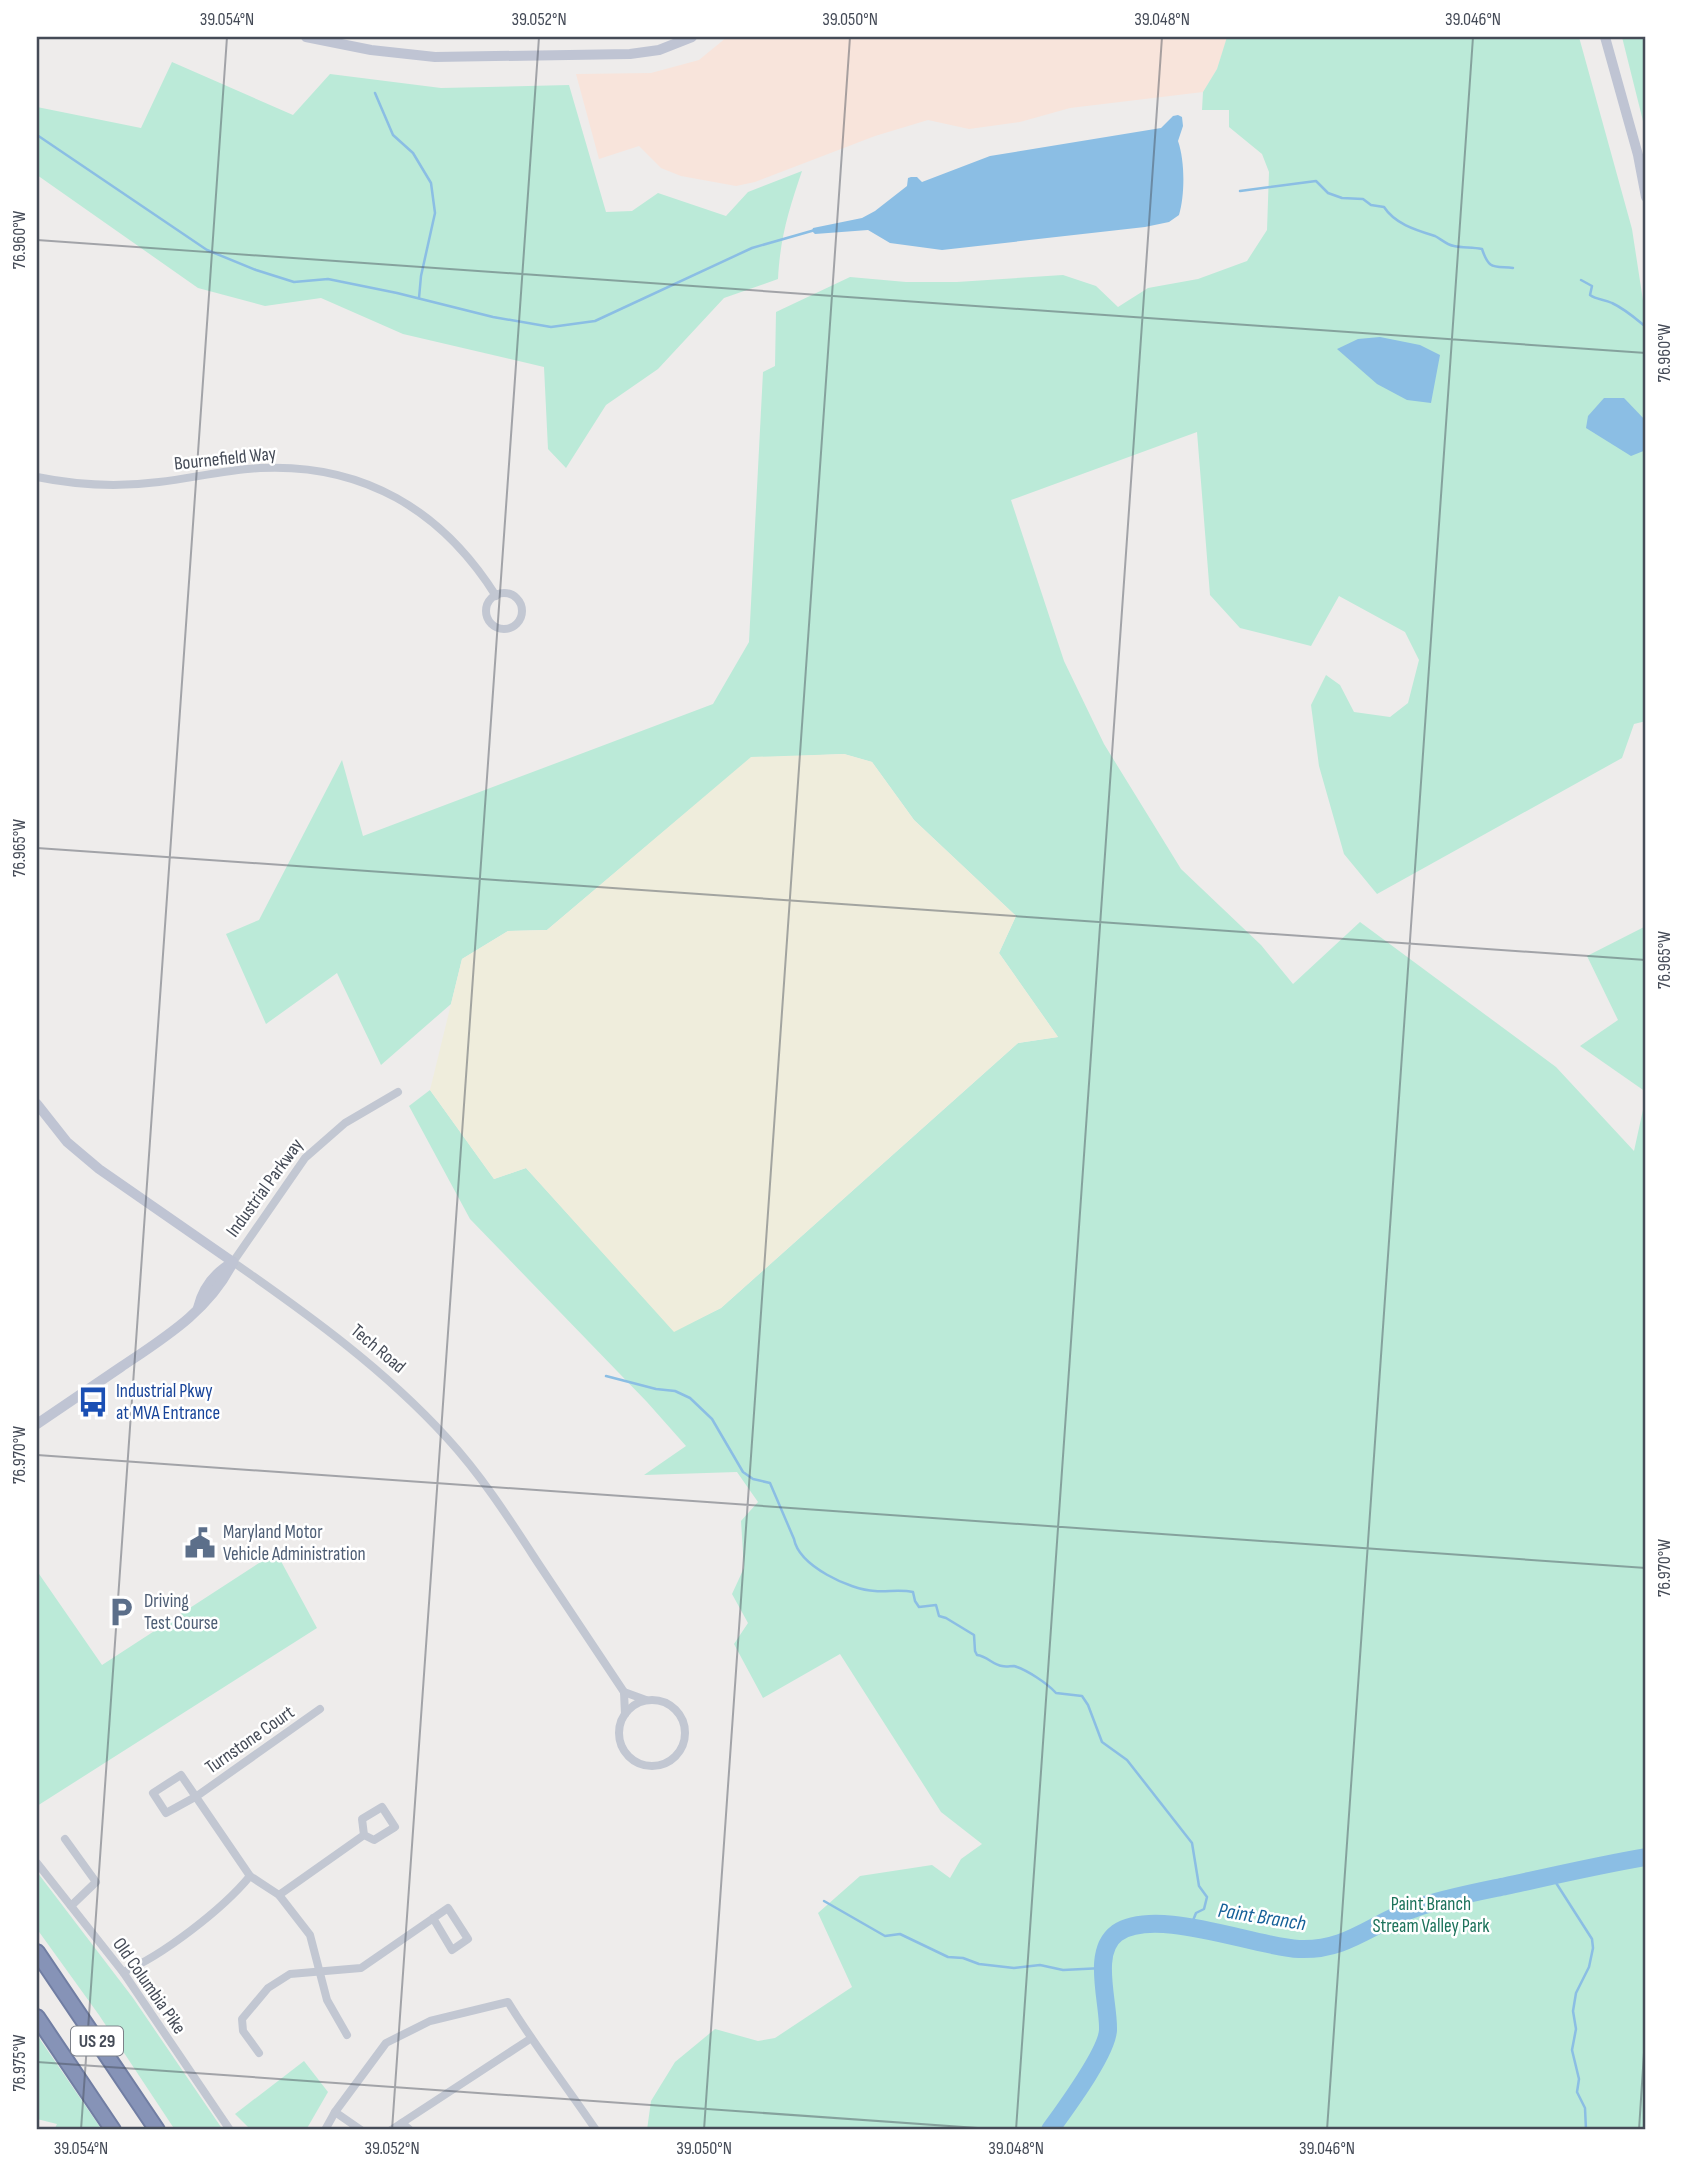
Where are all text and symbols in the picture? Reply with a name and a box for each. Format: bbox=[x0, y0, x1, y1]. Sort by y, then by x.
text: 39.054°N bbox=[200, 9, 254, 30]
text: 39.052°N bbox=[511, 9, 567, 30]
text: 39.050°N bbox=[822, 9, 878, 30]
text: 39.048°N bbox=[1134, 9, 1190, 30]
text: 39.046°N bbox=[1445, 9, 1501, 30]
text: 76.960°W bbox=[9, 210, 30, 269]
text: 76.960°W bbox=[1654, 323, 1675, 382]
street label: Bournefield Way bbox=[173, 442, 278, 476]
text: 76.965°W bbox=[9, 819, 30, 877]
text: 76.965°W bbox=[1654, 931, 1675, 989]
street label: Industrial Parkway bbox=[222, 1134, 309, 1242]
street label: Tech Road bbox=[346, 1319, 410, 1379]
place label: Industrial Pkwy at MVA Entrance bbox=[116, 1380, 220, 1425]
bus stop icon: Industrial Pkwy at MVA Entrance bbox=[76, 1385, 110, 1419]
text: 76.970°W bbox=[9, 1426, 30, 1484]
place label: Maryland Motor Vehicle Administration bbox=[223, 1521, 366, 1566]
public building icon: Maryland Motor Vehicle Administration bbox=[183, 1526, 217, 1560]
text: 76.970°W bbox=[1654, 1539, 1675, 1597]
place label: Driving Test Course bbox=[144, 1590, 218, 1635]
parking icon: Driving Test Course bbox=[104, 1595, 138, 1629]
street label: Turnstone Court bbox=[201, 1701, 299, 1779]
park label: Paint Branch Stream Valley Park bbox=[1372, 1893, 1490, 1938]
water label: Paint Branch bbox=[1216, 1898, 1308, 1936]
street label: Old Columbia Pike bbox=[107, 1933, 191, 2039]
road number: US 29 bbox=[71, 2026, 123, 2056]
text: 76.975°W bbox=[9, 2034, 30, 2092]
text: 39.054°N bbox=[54, 2138, 108, 2159]
text: 39.052°N bbox=[364, 2138, 420, 2159]
text: 39.050°N bbox=[676, 2138, 732, 2159]
text: 39.048°N bbox=[988, 2138, 1044, 2159]
text: 39.046°N bbox=[1299, 2138, 1355, 2159]

